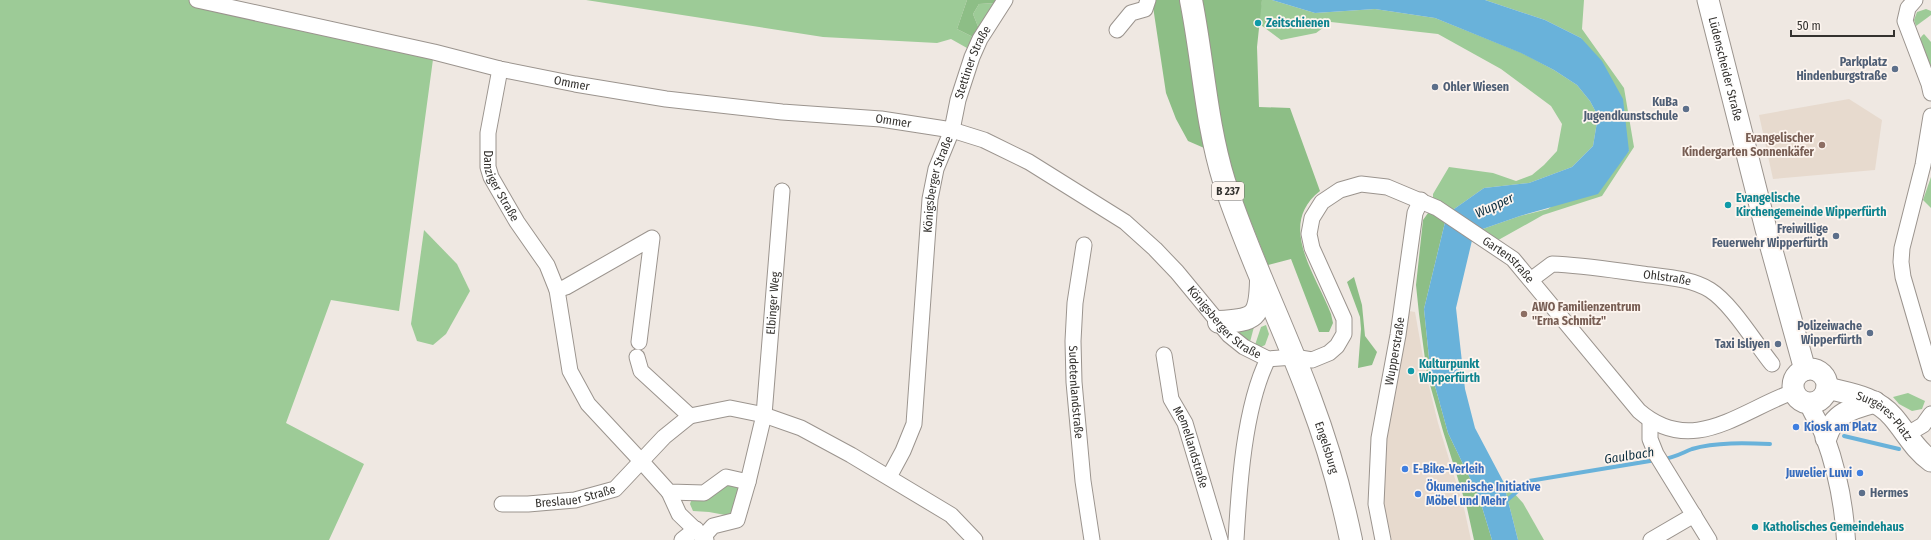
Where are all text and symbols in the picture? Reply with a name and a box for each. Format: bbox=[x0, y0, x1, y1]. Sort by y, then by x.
scale bar bbox=[1791, 12, 1894, 38]
street label: Lüdenscheider Straße bbox=[1706, 15, 1745, 122]
place label: Zeitschienen bbox=[1266, 16, 1330, 30]
marker: Zeitschienen bbox=[1253, 18, 1263, 28]
text: 50 m bbox=[1797, 19, 1821, 33]
street label: Stettiner Straße bbox=[952, 23, 994, 101]
place label: Parkplatz Hindenburgstraße bbox=[1796, 55, 1887, 83]
marker: Parkplatz Hindenburgstraße bbox=[1890, 64, 1900, 74]
street label: Ommer bbox=[553, 73, 592, 93]
place label: Ohler Wiesen bbox=[1443, 80, 1509, 94]
marker: Ohler Wiesen bbox=[1430, 82, 1440, 92]
place label: KuBa Jugendkunstschule bbox=[1582, 95, 1678, 123]
marker: KuBa Jugendkunstschule bbox=[1681, 104, 1691, 114]
street label: Ommer bbox=[875, 112, 913, 131]
place label: Evangelischer Kindergarten Sonnenkäfer bbox=[1682, 131, 1815, 159]
street label: Königsberger Straße bbox=[921, 134, 956, 233]
marker: Evangelischer Kindergarten Sonnenkäfer bbox=[1817, 140, 1827, 150]
street label: Danziger Straße bbox=[481, 150, 522, 224]
road number: B 237 bbox=[1212, 182, 1244, 200]
water label: Wupper bbox=[1473, 190, 1516, 221]
place label: Evangelische Kirchengemeinde Wipperfürth bbox=[1736, 191, 1887, 219]
marker: Evangelische Kirchengemeinde Wipperfürth bbox=[1723, 200, 1733, 210]
place label: Freiwillige Feuerwehr Wipperfürth bbox=[1712, 222, 1828, 250]
marker: Freiwillige Feuerwehr Wipperfürth bbox=[1831, 231, 1841, 241]
street label: Gartenstraße bbox=[1480, 234, 1537, 286]
street label: Ohlstraße bbox=[1642, 267, 1693, 289]
street label: Elbinger Weg bbox=[763, 271, 783, 335]
street label: Königsberger Straße bbox=[1184, 283, 1264, 362]
place label: AWO Familienzentrum "Erna Schmitz" bbox=[1531, 300, 1641, 328]
marker: AWO Familienzentrum "Erna Schmitz" bbox=[1519, 309, 1529, 319]
street label: Wupperstraße bbox=[1382, 316, 1407, 386]
place label: Polizeiwache Wipperfürth bbox=[1797, 319, 1862, 347]
marker: Polizeiwache Wipperfürth bbox=[1865, 328, 1875, 338]
place label: Taxi Isliyen bbox=[1715, 337, 1770, 351]
marker: Taxi Isliyen bbox=[1773, 339, 1783, 349]
street label: Sudetenlandstraße bbox=[1066, 345, 1086, 439]
place label: Kulturpunkt Wipperfürth bbox=[1419, 357, 1480, 385]
marker: Kulturpunkt Wipperfürth bbox=[1406, 366, 1416, 376]
street label: Surgères-Platz bbox=[1855, 389, 1916, 444]
street label: Memellandstraße bbox=[1170, 404, 1211, 490]
street label: Engelsburg bbox=[1312, 420, 1342, 476]
place label: Kiosk am Platz bbox=[1804, 420, 1877, 434]
marker: Kiosk am Platz bbox=[1791, 422, 1801, 432]
water label: Gaulbach bbox=[1603, 444, 1655, 467]
place label: E-Bike-Verleih bbox=[1413, 462, 1484, 476]
marker: E-Bike-Verleih bbox=[1400, 464, 1410, 474]
place label: Juwelier Luwi bbox=[1785, 466, 1852, 480]
marker: Juwelier Luwi bbox=[1855, 468, 1865, 478]
place label: Ökumenische Initiative Möbel und Mehr bbox=[1426, 479, 1541, 508]
street label: Breslauer Straße bbox=[535, 482, 617, 510]
place label: Hermes bbox=[1870, 486, 1909, 500]
marker: Hermes bbox=[1857, 488, 1867, 498]
marker: Ökumenische Initiative Möbel und Mehr bbox=[1413, 489, 1423, 499]
place label: Katholisches Gemeindehaus bbox=[1763, 520, 1905, 534]
marker: Katholisches Gemeindehaus bbox=[1750, 522, 1760, 532]

